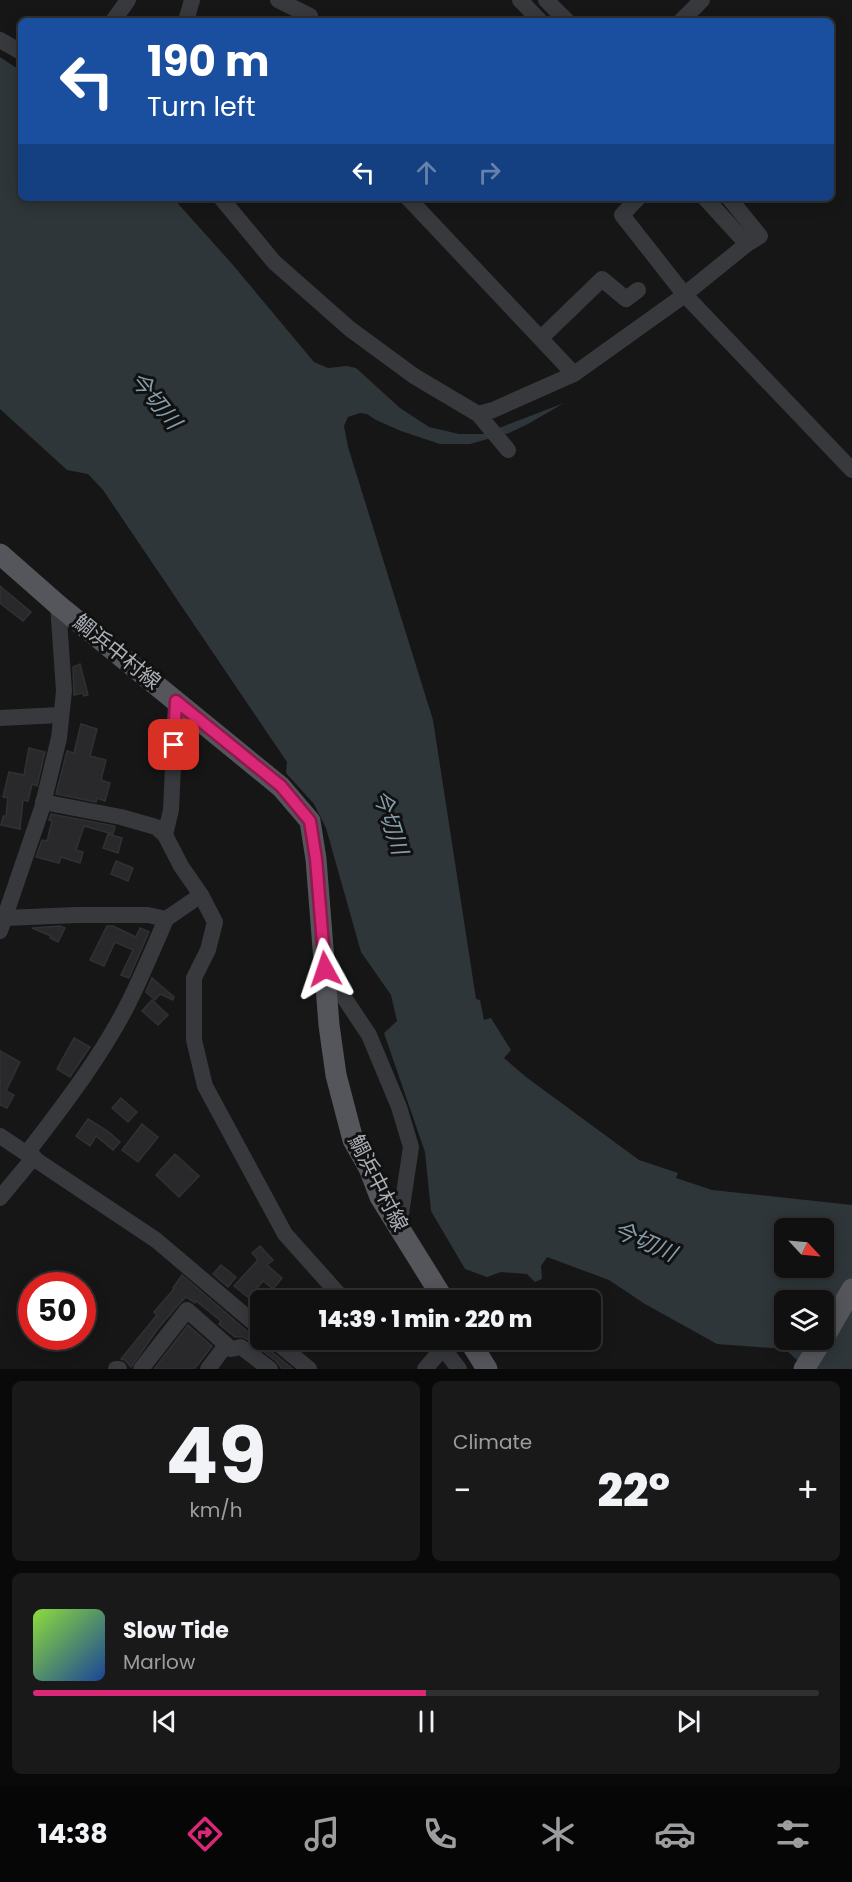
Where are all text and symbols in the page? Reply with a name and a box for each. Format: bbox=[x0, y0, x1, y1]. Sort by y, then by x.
text: 190 m bbox=[147, 32, 269, 91]
icon: left bbox=[48, 42, 126, 120]
text: Turn left bbox=[147, 88, 256, 125]
icon: left bbox=[347, 156, 380, 189]
icon: ahead bbox=[410, 156, 443, 189]
icon: right bbox=[473, 156, 506, 189]
water label: 今切川 bbox=[123, 365, 190, 437]
street label: 鯛浜中村線 bbox=[67, 607, 167, 696]
pin bbox=[148, 719, 199, 770]
icon: arrive bbox=[157, 728, 190, 761]
water label: 今切川 bbox=[366, 786, 416, 860]
position arrow bbox=[293, 937, 357, 1001]
street label: 鯛浜中村線 bbox=[342, 1129, 415, 1236]
water label: 今切川 bbox=[608, 1214, 683, 1270]
north arrow bbox=[774, 1218, 834, 1278]
map controls bbox=[774, 1218, 834, 1350]
speed limit sign: 50 bbox=[18, 1272, 96, 1350]
button: layers bbox=[774, 1290, 834, 1350]
text: 14:39 · 1 min · 220 m bbox=[319, 1304, 532, 1335]
text: 49 bbox=[166, 1401, 266, 1510]
text: Climate bbox=[453, 1428, 532, 1456]
text: 22° bbox=[597, 1459, 670, 1522]
text: − bbox=[453, 1467, 471, 1514]
text: + bbox=[796, 1467, 819, 1514]
text: km/h bbox=[189, 1496, 243, 1524]
text: Slow Tide bbox=[123, 1615, 229, 1646]
text: Marlow bbox=[123, 1648, 195, 1676]
icon: previous bbox=[148, 1705, 181, 1738]
icon: pause bbox=[410, 1705, 443, 1738]
icon: next bbox=[672, 1705, 705, 1738]
icon: directions bbox=[184, 1813, 226, 1855]
icon: music bbox=[301, 1813, 343, 1855]
icon: phone bbox=[419, 1813, 461, 1855]
icon: climate bbox=[537, 1813, 579, 1855]
icon: car bbox=[654, 1813, 696, 1855]
icon: filters bbox=[772, 1813, 814, 1855]
text: 14:38 bbox=[38, 1815, 108, 1852]

